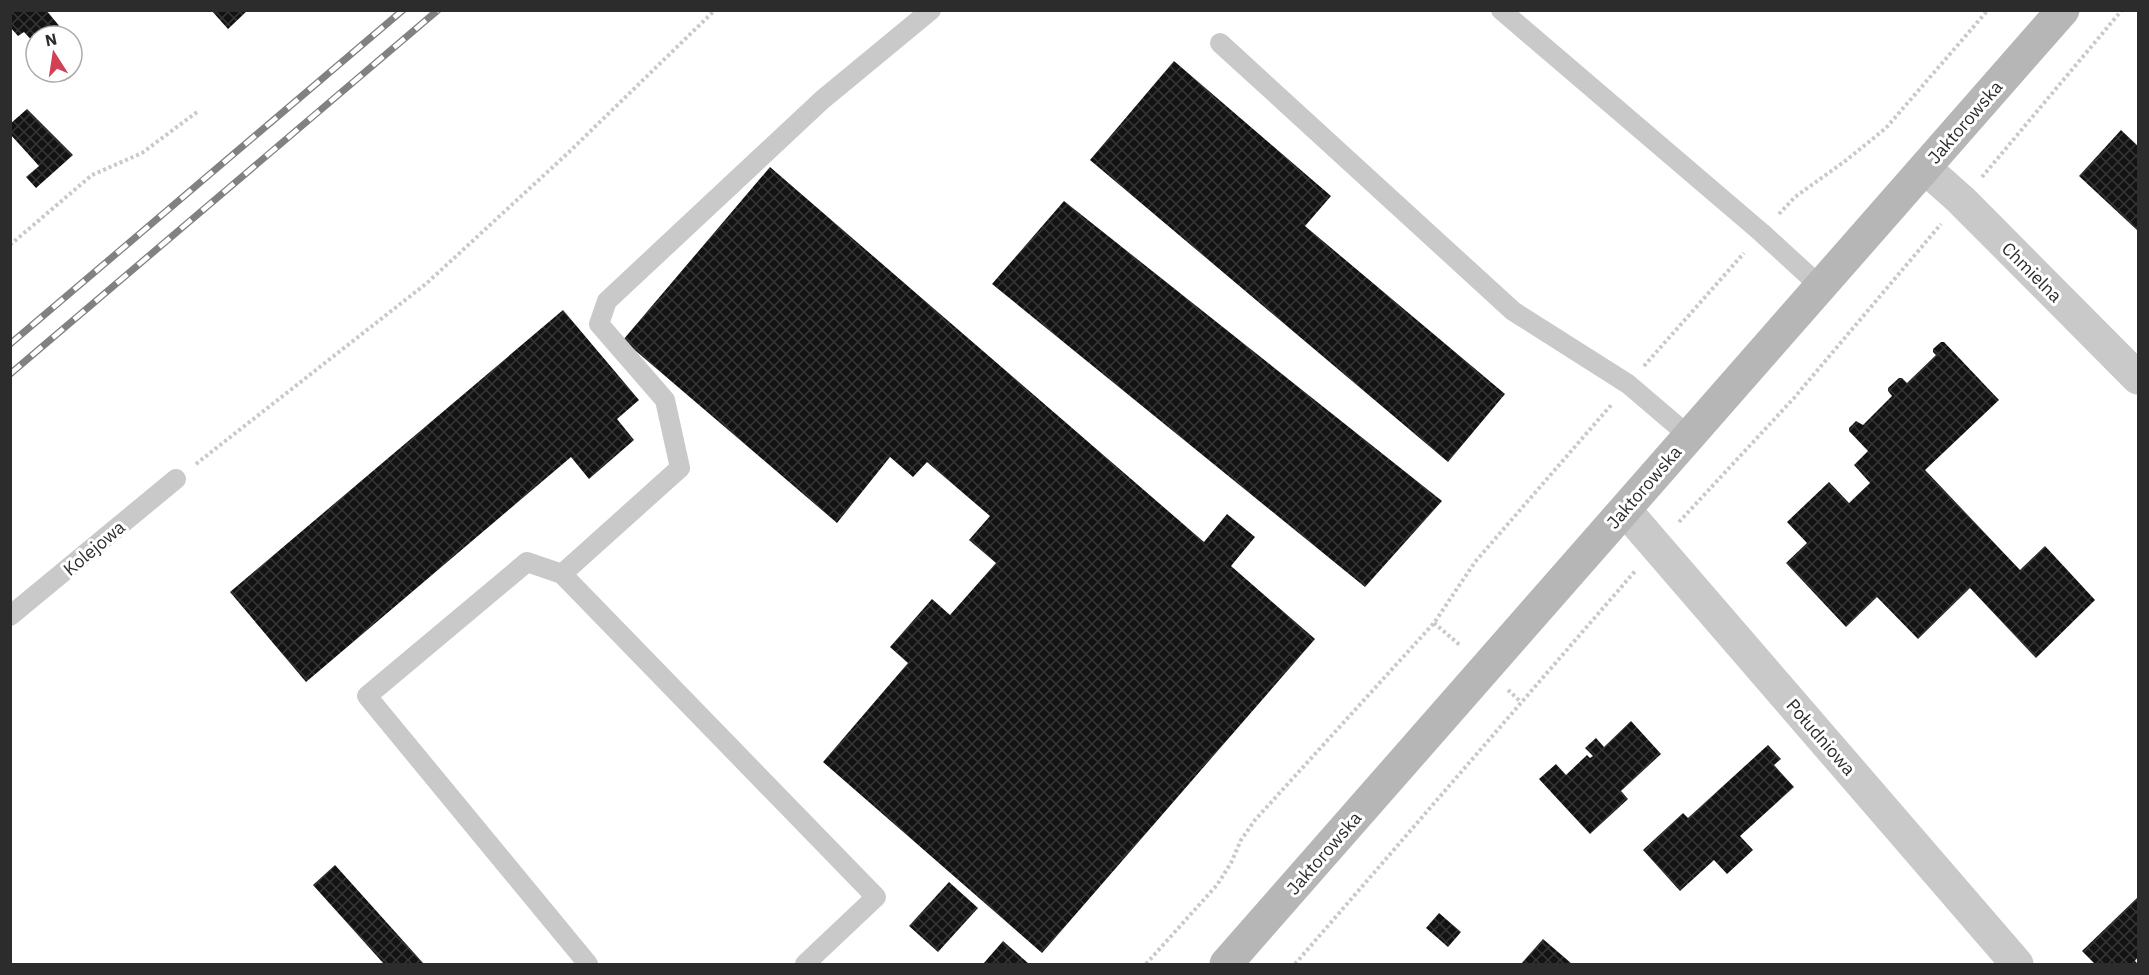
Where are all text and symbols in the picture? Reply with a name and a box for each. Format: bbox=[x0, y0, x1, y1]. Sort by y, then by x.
north arrow bbox=[24, 24, 84, 84]
text: N bbox=[43, 28, 59, 50]
street label: Jaktorowska bbox=[1923, 75, 2008, 168]
street label: Chmielna bbox=[1997, 237, 2067, 307]
street label: Jaktorowska bbox=[1602, 440, 1687, 533]
street label: Kolejowa bbox=[58, 515, 130, 580]
street label: Południowa bbox=[1781, 694, 1861, 780]
street label: Jaktorowska bbox=[1282, 806, 1367, 899]

